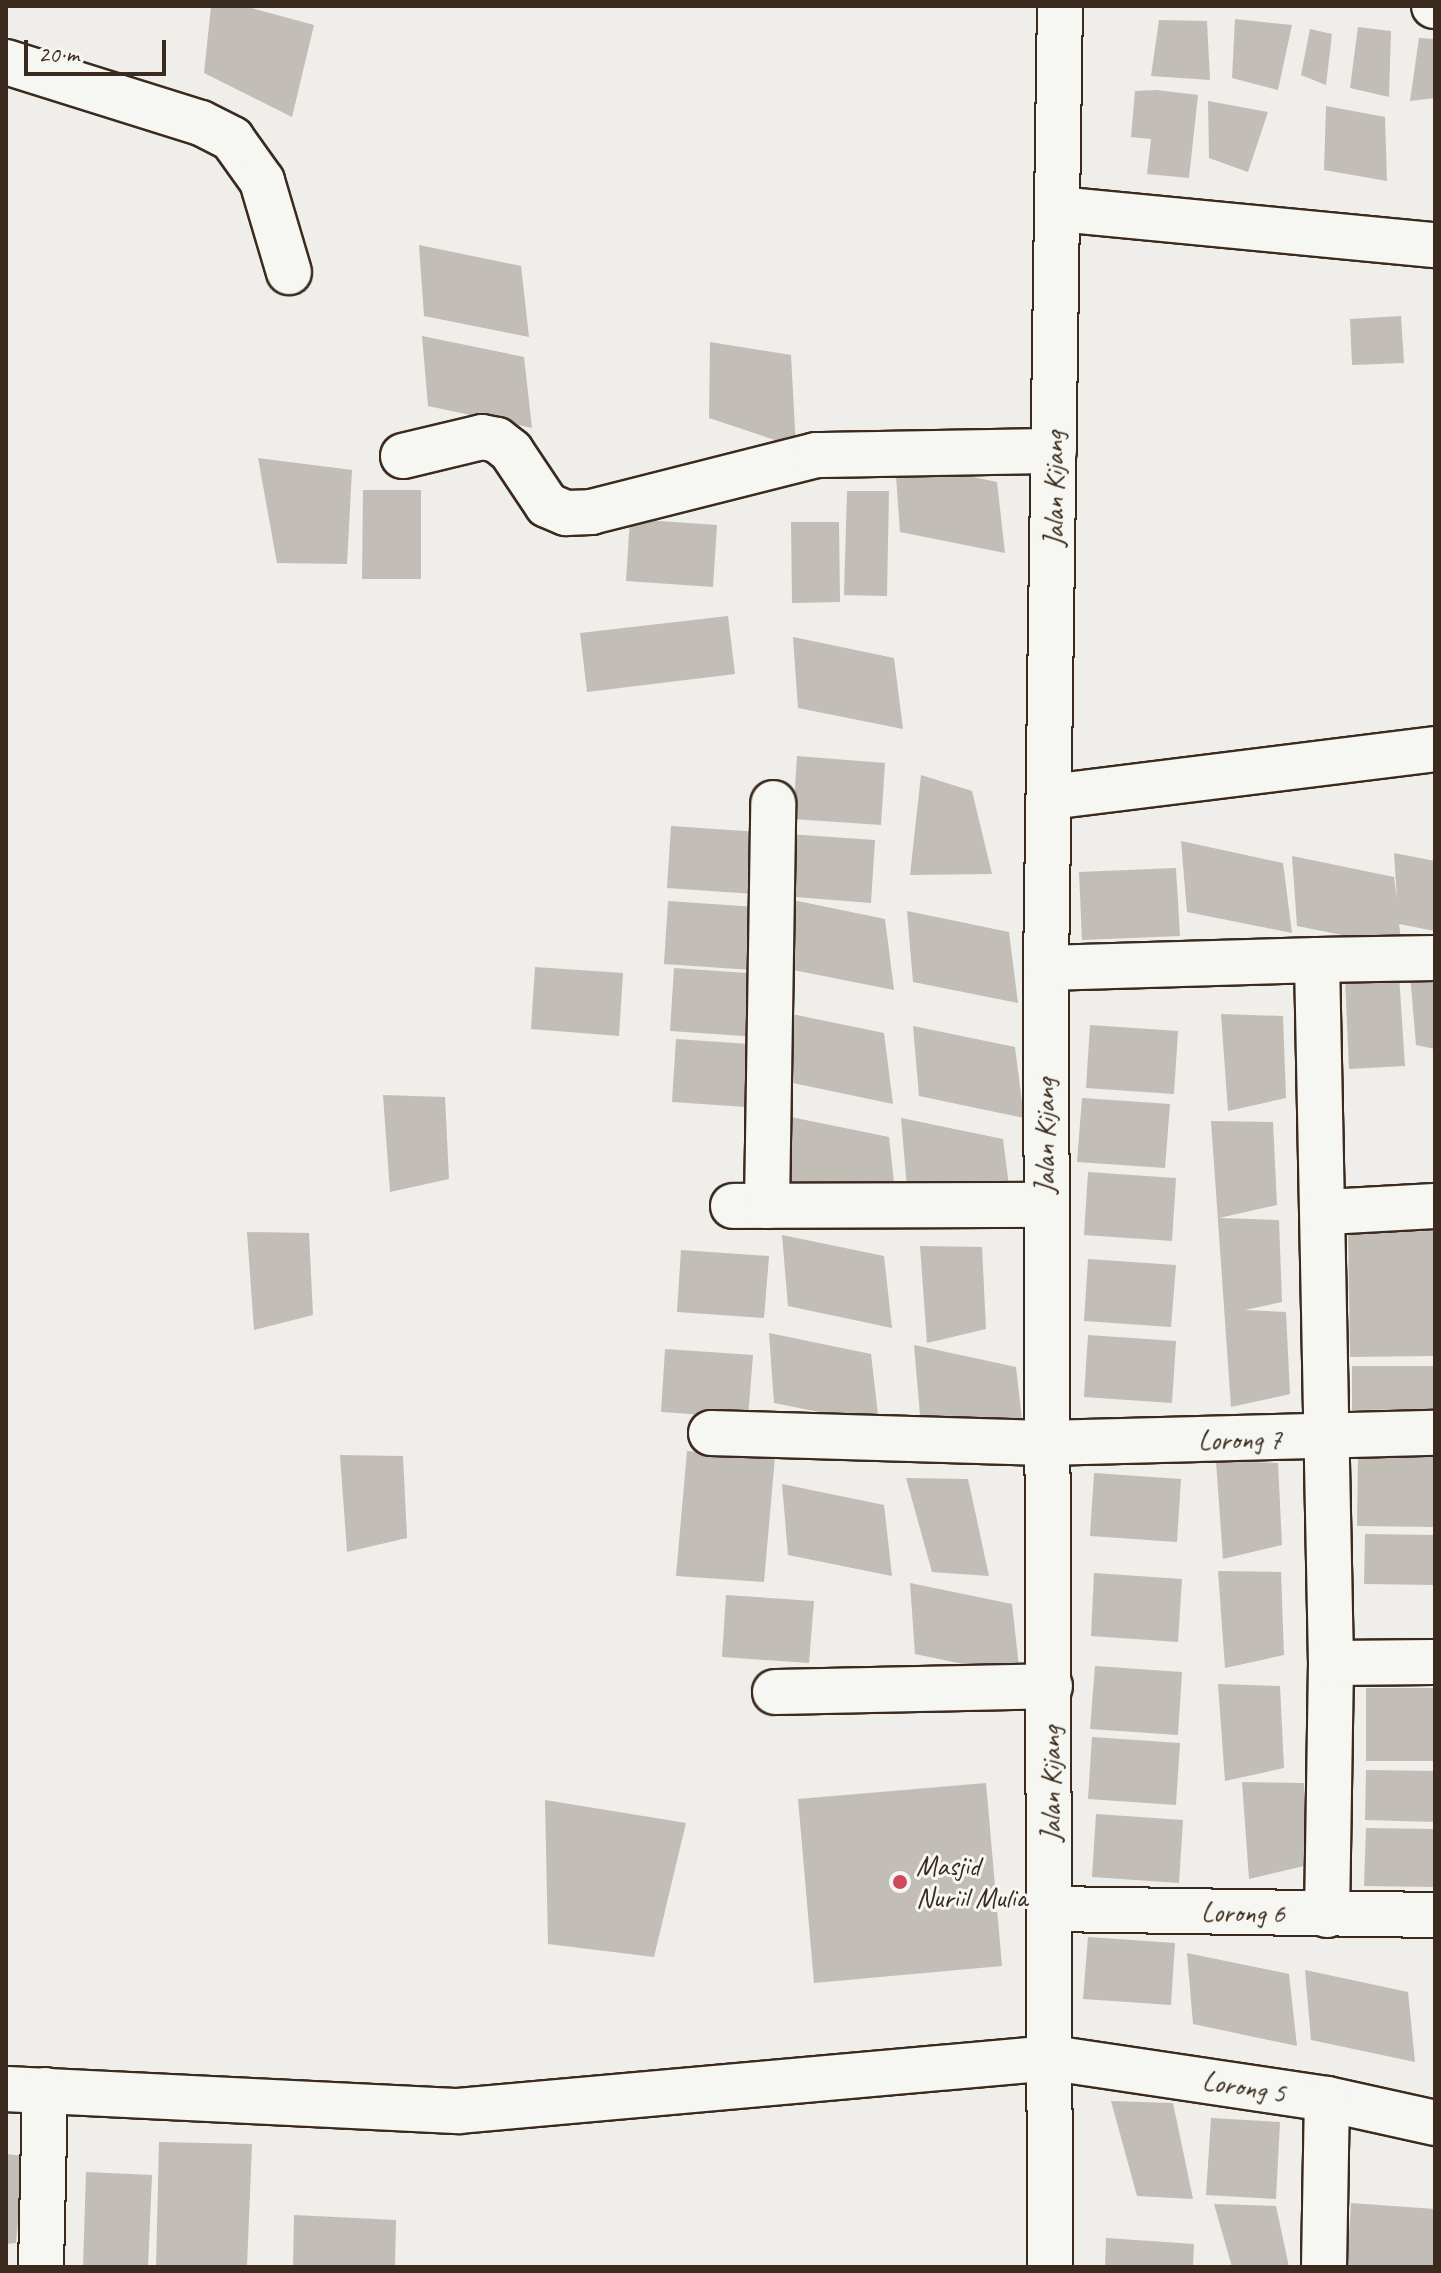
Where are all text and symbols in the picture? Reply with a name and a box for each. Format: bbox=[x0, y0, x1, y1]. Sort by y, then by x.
scale bar bbox=[28, 24, 170, 74]
text: 20 m bbox=[38, 39, 79, 69]
street label: Jalan Kijang bbox=[1037, 432, 1071, 546]
street label: Jalan Kijang bbox=[1028, 1079, 1062, 1193]
street label: Lorong 7 bbox=[1198, 1422, 1282, 1458]
street label: Jalan Kijang bbox=[1034, 1727, 1068, 1841]
place label: Masjid Nuriil Mulia bbox=[916, 1849, 1027, 1915]
marker: Masjid Nuriil Mulia bbox=[891, 1873, 909, 1891]
street label: Lorong 6 bbox=[1201, 1895, 1285, 1931]
street label: Lorong 5 bbox=[1200, 2064, 1288, 2110]

